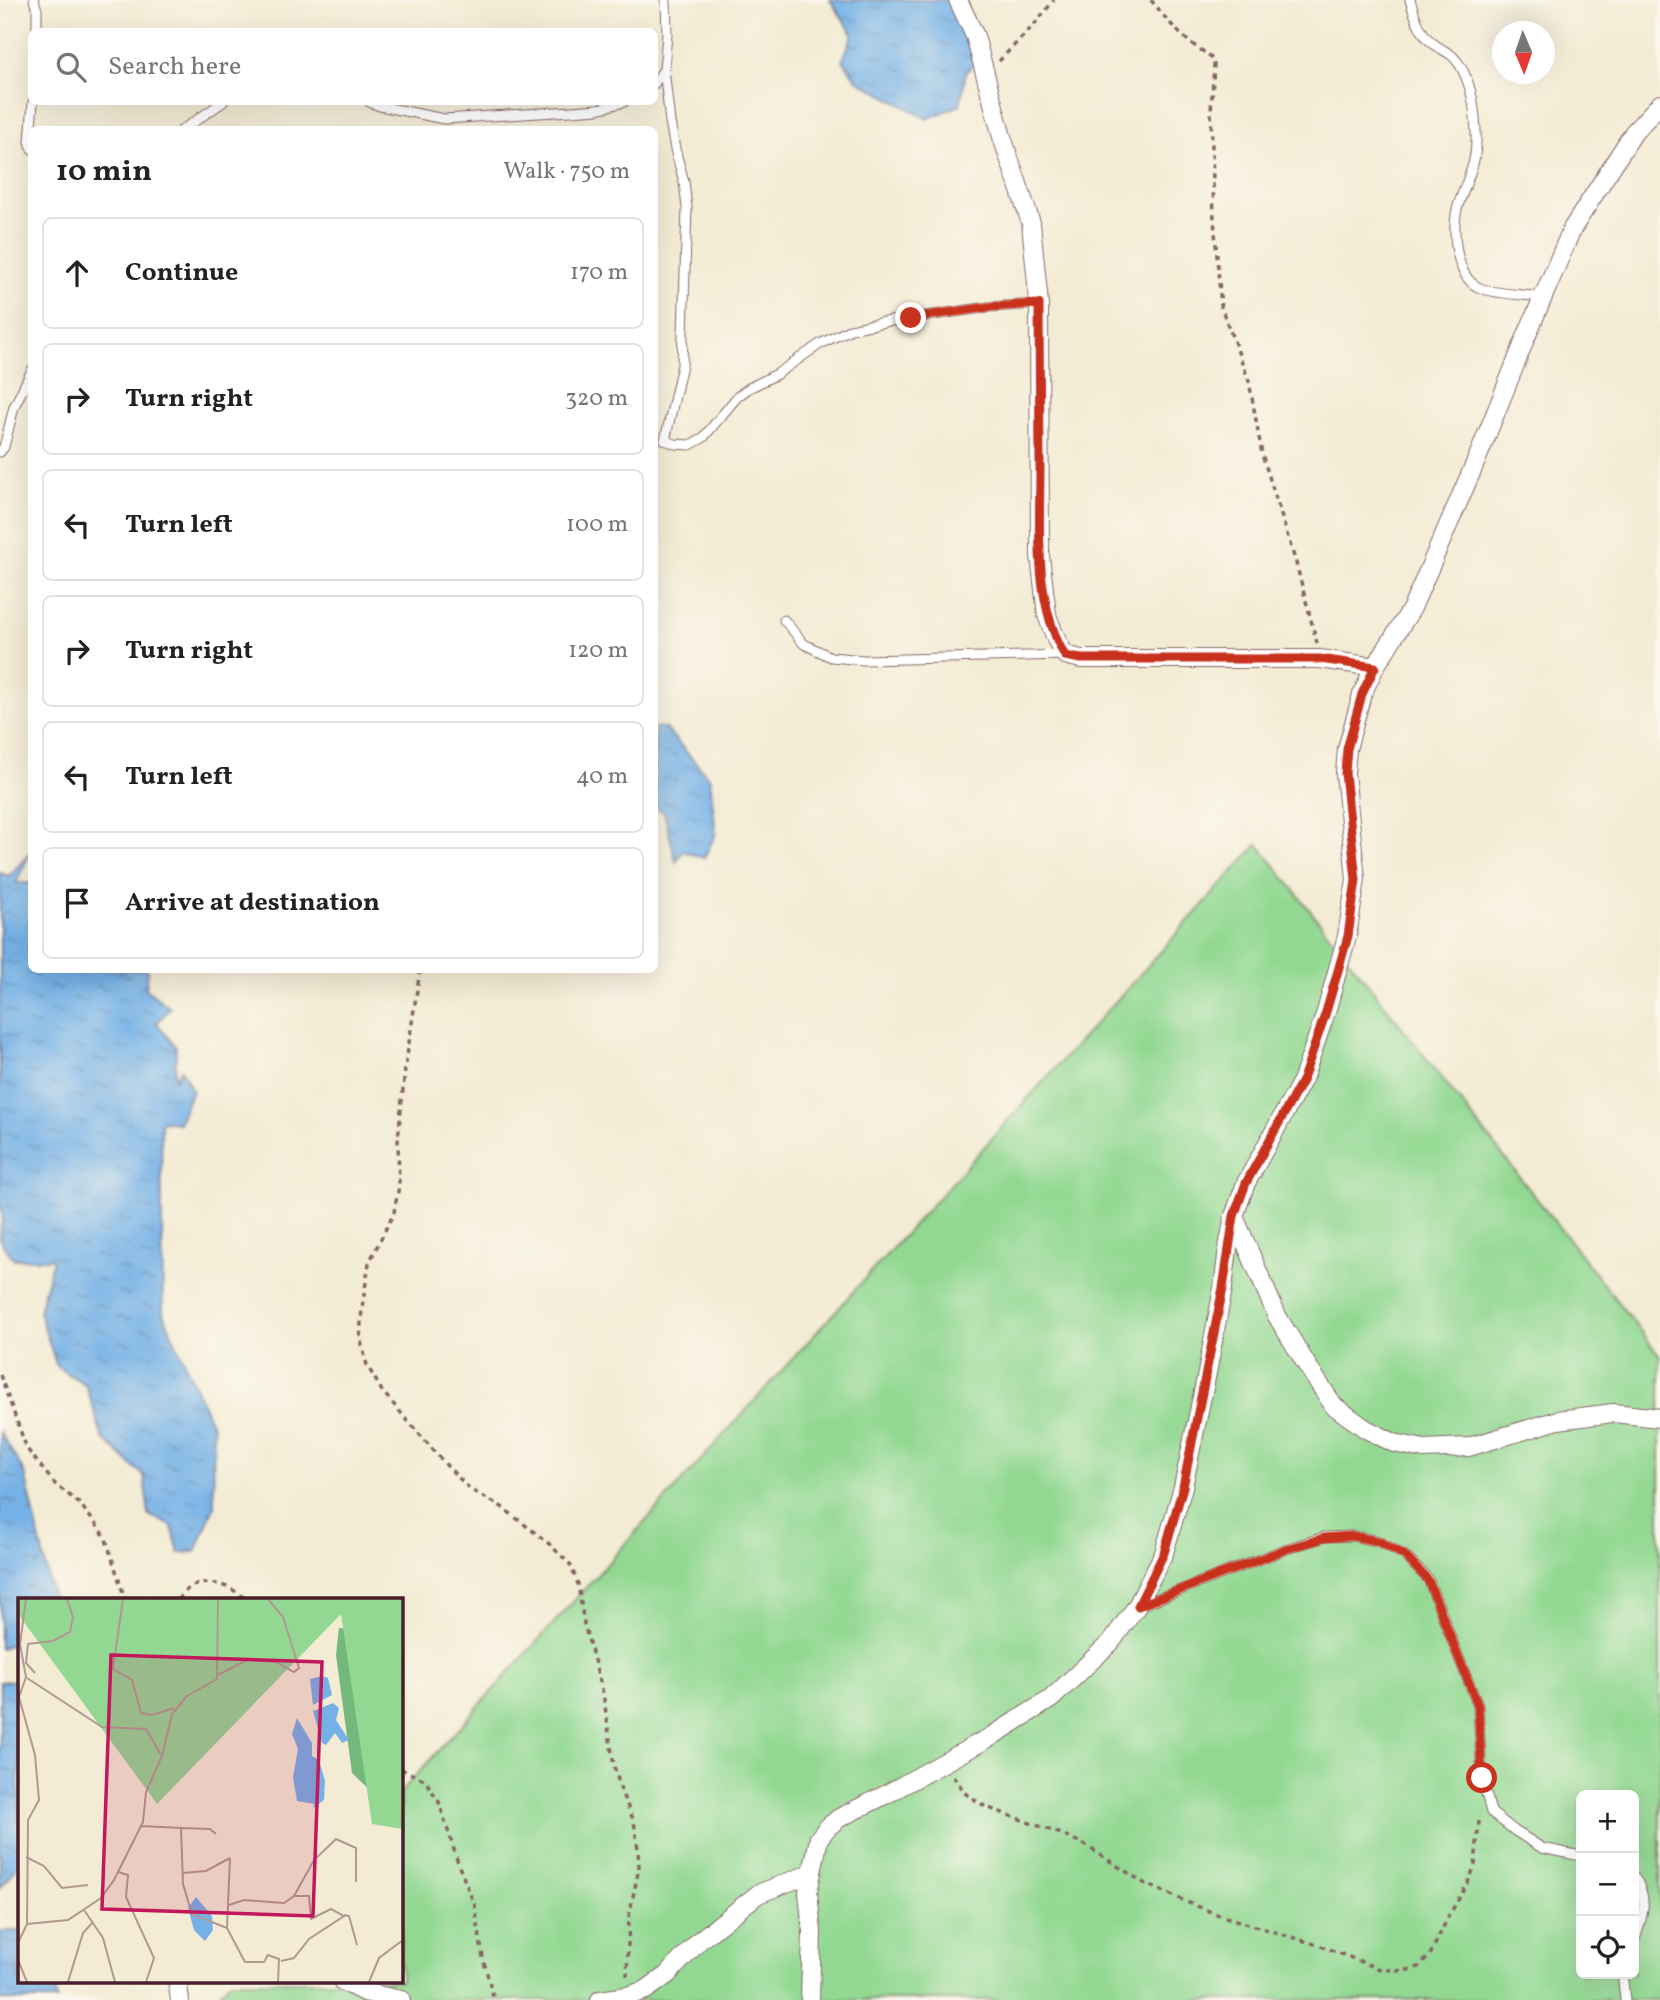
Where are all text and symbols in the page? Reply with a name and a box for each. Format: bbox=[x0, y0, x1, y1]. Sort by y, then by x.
north arrow bbox=[1492, 21, 1555, 84]
search box bbox=[28, 28, 658, 105]
icon: search bbox=[52, 48, 90, 86]
text: Search here bbox=[108, 49, 241, 85]
text: 10 min bbox=[56, 151, 152, 193]
text: Walk · 750 m bbox=[503, 156, 630, 188]
icon: ahead bbox=[58, 254, 96, 292]
text: Continue bbox=[125, 255, 238, 291]
text: 170 m bbox=[570, 257, 628, 289]
route end bbox=[895, 302, 926, 333]
icon: right bbox=[58, 380, 96, 418]
text: Turn right bbox=[125, 381, 253, 417]
text: 320 m bbox=[565, 383, 628, 415]
icon: left bbox=[58, 506, 96, 544]
text: Turn left bbox=[125, 507, 233, 543]
text: 100 m bbox=[566, 509, 628, 541]
icon: right bbox=[58, 632, 96, 670]
text: Turn right bbox=[125, 633, 253, 669]
text: 120 m bbox=[568, 635, 628, 667]
icon: left bbox=[58, 758, 96, 796]
text: Turn left bbox=[125, 759, 233, 795]
text: 40 m bbox=[576, 761, 628, 793]
icon: arrive bbox=[58, 884, 96, 922]
text: Arrive at destination bbox=[125, 885, 380, 921]
inset map bbox=[18, 1598, 402, 1982]
route start bbox=[1466, 1762, 1497, 1793]
map controls bbox=[1576, 1790, 1639, 1979]
button: + bbox=[1576, 1790, 1639, 1853]
button: − bbox=[1576, 1853, 1639, 1916]
button: locate bbox=[1576, 1916, 1639, 1979]

